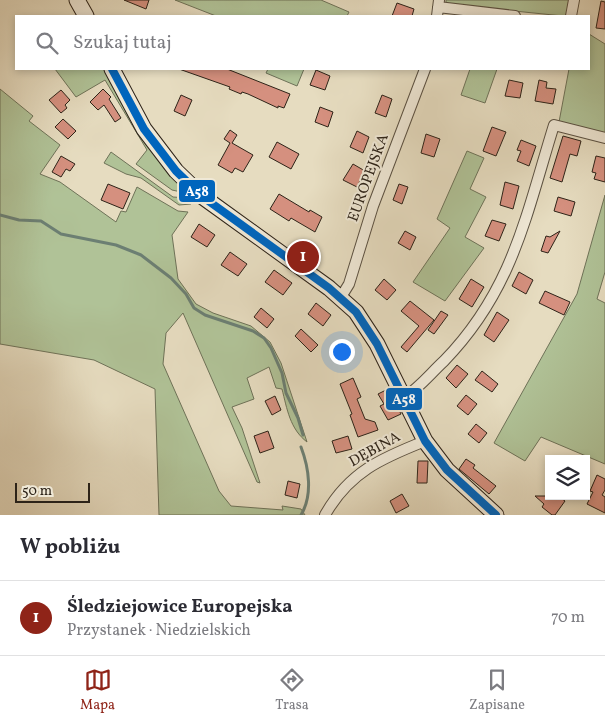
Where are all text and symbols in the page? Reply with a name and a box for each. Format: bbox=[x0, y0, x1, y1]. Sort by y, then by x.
search box bbox=[15, 15, 590, 70]
icon: search bbox=[33, 29, 61, 57]
text: Szukaj tutaj bbox=[73, 30, 172, 56]
street label: EUROPEJSKA bbox=[343, 131, 395, 225]
line badge: A58 bbox=[178, 179, 216, 203]
text: A58 bbox=[185, 183, 209, 202]
pin: 1 bbox=[287, 238, 319, 276]
your location bbox=[329, 339, 355, 365]
line badge: A58 bbox=[385, 387, 423, 411]
text: A58 bbox=[392, 391, 416, 410]
street label: DĘBINA bbox=[345, 427, 405, 473]
map controls bbox=[545, 455, 590, 500]
button: layers bbox=[545, 455, 590, 500]
scale bar bbox=[15, 480, 90, 503]
text: 50 m bbox=[22, 482, 52, 501]
text: W pobliżu bbox=[20, 533, 120, 562]
text: Śledziejowice Europejska bbox=[67, 594, 293, 620]
text: 1 bbox=[33, 607, 39, 629]
text: 70 m bbox=[551, 607, 585, 629]
text: Przystanek · Niedzielskich bbox=[67, 620, 251, 642]
tab: Mapa bbox=[80, 666, 115, 715]
tab: Trasa bbox=[275, 666, 309, 715]
tab: Zapisane bbox=[469, 666, 525, 715]

